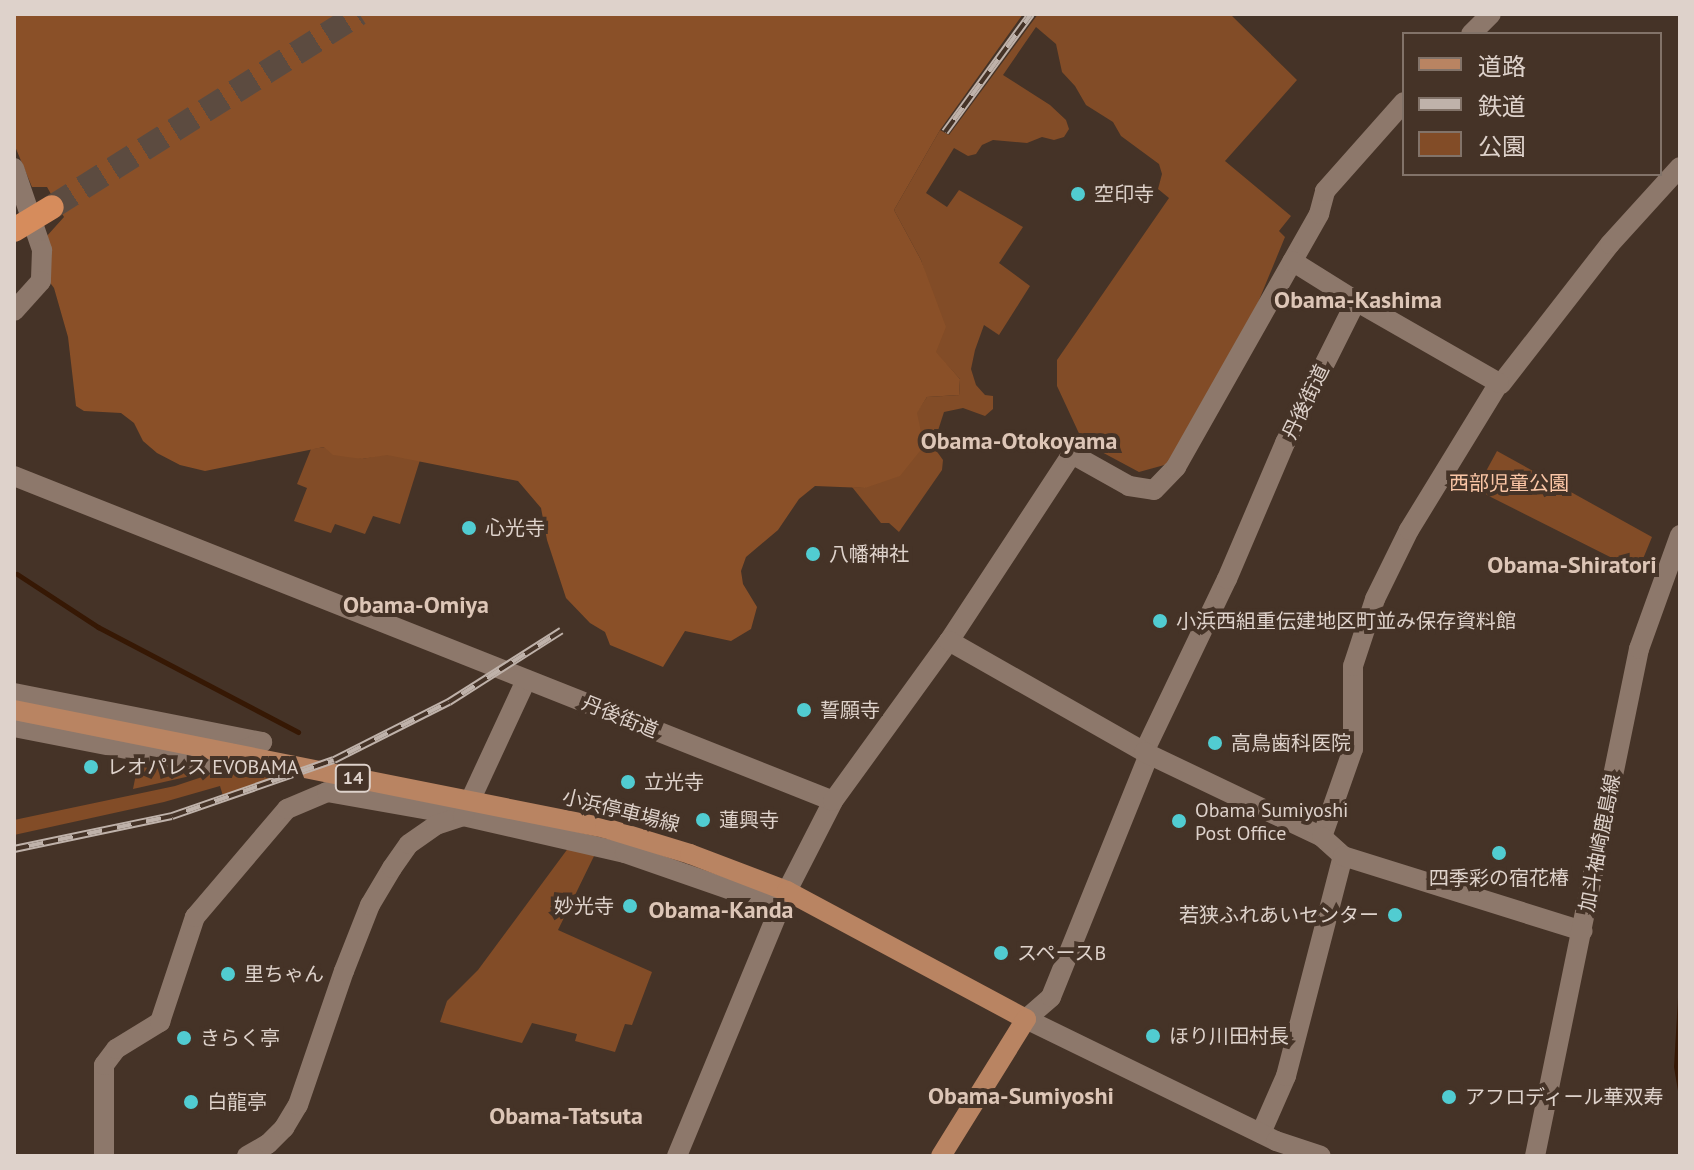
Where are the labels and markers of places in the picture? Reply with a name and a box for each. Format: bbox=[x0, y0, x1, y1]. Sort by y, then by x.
place label: 空印寺 bbox=[1094, 182, 1154, 206]
marker: 空印寺 bbox=[1069, 185, 1087, 203]
place label: 心光寺 bbox=[485, 516, 545, 540]
marker: 心光寺 bbox=[460, 519, 478, 537]
place label: 八幡神社 bbox=[829, 542, 909, 566]
marker: 八幡神社 bbox=[804, 545, 822, 563]
place label: 小浜西組重伝建地区町並み保存資料館 bbox=[1176, 609, 1516, 633]
marker: 小浜西組重伝建地区町並み保存資料館 bbox=[1151, 612, 1169, 630]
place label: 誓願寺 bbox=[820, 698, 880, 722]
marker: 誓願寺 bbox=[795, 701, 813, 719]
place label: 高鳥歯科医院 bbox=[1231, 731, 1351, 755]
marker: 高鳥歯科医院 bbox=[1206, 734, 1224, 752]
place label: レオパレス EVOBAMA bbox=[107, 755, 298, 779]
marker: レオパレス EVOBAMA bbox=[82, 758, 100, 776]
place label: 立光寺 bbox=[644, 770, 704, 794]
marker: 立光寺 bbox=[619, 773, 637, 791]
place label: Obama Sumiyoshi Post Office bbox=[1195, 798, 1348, 845]
place label: 蓮興寺 bbox=[719, 808, 779, 832]
marker: 蓮興寺 bbox=[694, 811, 712, 829]
marker: Obama Sumiyoshi Post Office bbox=[1170, 812, 1188, 830]
marker: 四季彩の宿花椿 bbox=[1490, 844, 1508, 862]
place label: 四季彩の宿花椿 bbox=[1429, 866, 1569, 890]
place label: 妙光寺 bbox=[554, 894, 614, 918]
marker: 妙光寺 bbox=[621, 897, 639, 915]
place label: 若狭ふれあいセンター bbox=[1179, 903, 1379, 927]
marker: 若狭ふれあいセンター bbox=[1386, 906, 1404, 924]
place label: スペースB bbox=[1017, 941, 1109, 965]
marker: スペースB bbox=[992, 944, 1010, 962]
place label: 里ちゃん bbox=[244, 962, 324, 986]
marker: 里ちゃん bbox=[219, 965, 237, 983]
place label: ほり川田村長 bbox=[1169, 1024, 1289, 1048]
place label: きらく亭 bbox=[200, 1026, 280, 1050]
marker: ほり川田村長 bbox=[1144, 1027, 1162, 1045]
marker: きらく亭 bbox=[175, 1029, 193, 1047]
place label: アフロディール華双寿 bbox=[1465, 1085, 1665, 1109]
marker: アフロディール華双寿 bbox=[1440, 1088, 1458, 1106]
place label: 白龍亭 bbox=[207, 1090, 267, 1114]
marker: 白龍亭 bbox=[182, 1093, 200, 1111]

